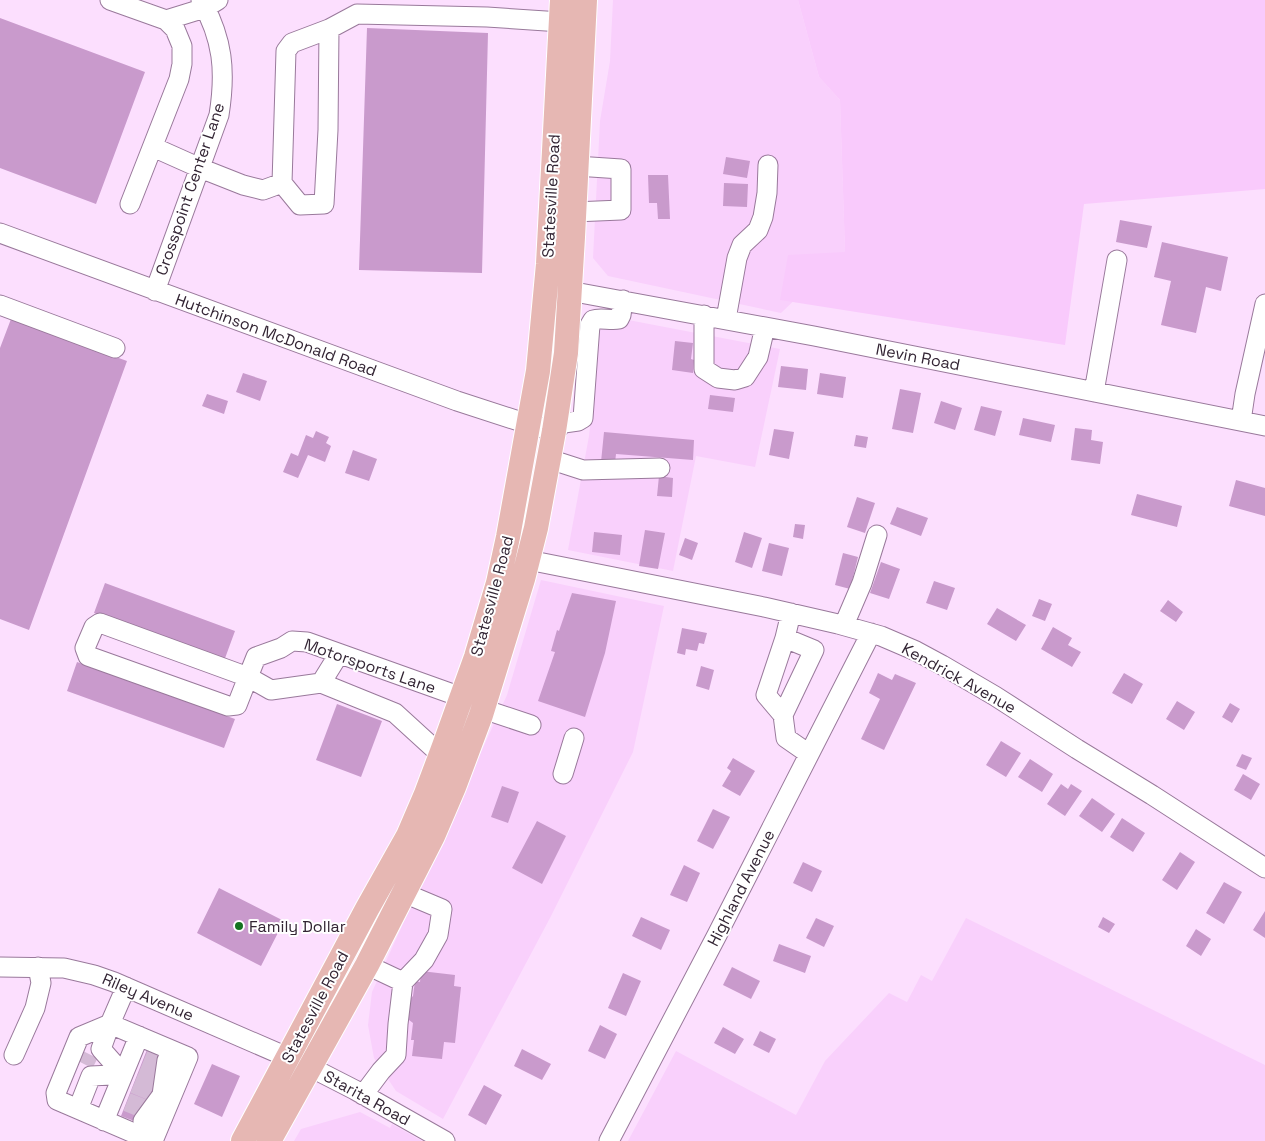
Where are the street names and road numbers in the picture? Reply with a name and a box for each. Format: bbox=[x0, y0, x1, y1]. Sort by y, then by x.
street label: Crosspoint Center Lane bbox=[151, 100, 229, 278]
street label: Statesville Road bbox=[537, 134, 565, 258]
street label: Hutchinson McDonald Road bbox=[172, 289, 380, 381]
street label: Nevin Road bbox=[874, 339, 962, 375]
street label: Statesville Road bbox=[466, 534, 518, 658]
street label: Motorsports Lane bbox=[301, 634, 439, 698]
street label: Kendrick Avenue bbox=[898, 638, 1020, 718]
street label: Highland Avenue bbox=[703, 826, 779, 950]
street label: Statesville Road bbox=[277, 947, 353, 1067]
street label: Riley Avenue bbox=[99, 968, 197, 1026]
street label: Starita Road bbox=[320, 1066, 414, 1130]

